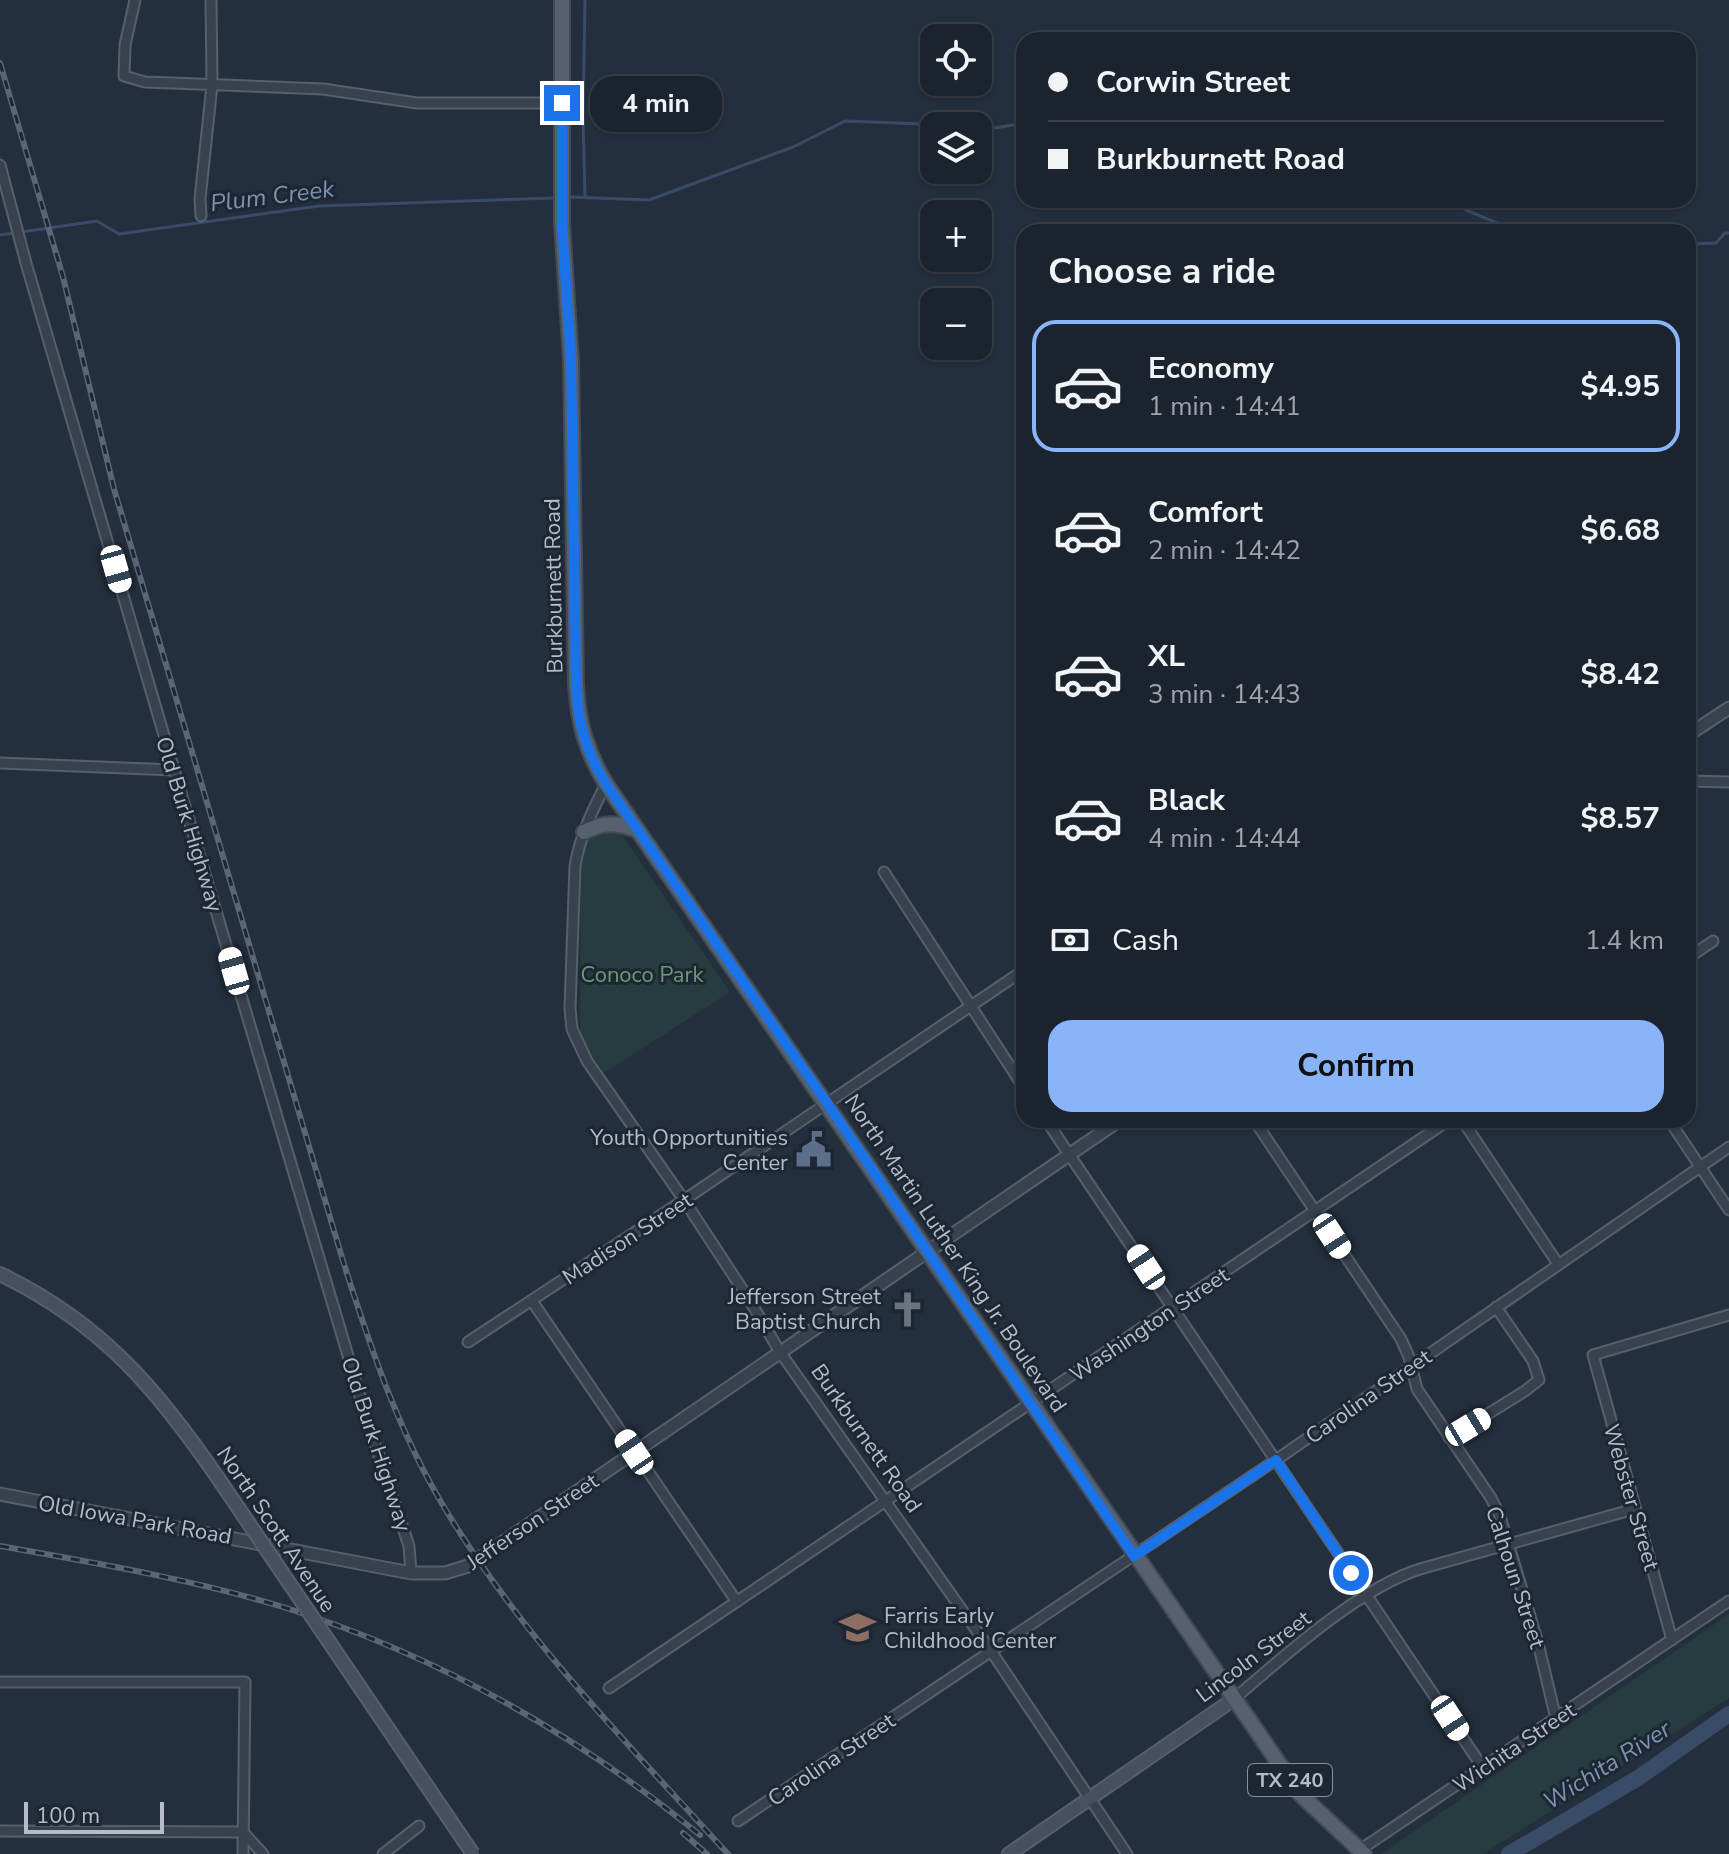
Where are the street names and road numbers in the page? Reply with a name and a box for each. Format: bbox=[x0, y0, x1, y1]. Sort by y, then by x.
street label: Burkburnett Road bbox=[537, 498, 571, 674]
street label: Old Burk Highway bbox=[148, 733, 230, 916]
street label: North Martin Luther King Jr. Boulevard bbox=[837, 1088, 1073, 1419]
street label: Madison Street bbox=[557, 1185, 699, 1292]
street label: Washington Street bbox=[1064, 1260, 1235, 1389]
street label: Carolina Street bbox=[1300, 1342, 1438, 1451]
street label: Old Burk Highway bbox=[334, 1353, 419, 1536]
street label: Burkburnett Road bbox=[804, 1358, 929, 1519]
street label: Webster Street bbox=[1596, 1421, 1666, 1574]
street label: North Scott Avenue bbox=[209, 1441, 343, 1618]
street label: Jefferson Street bbox=[460, 1466, 605, 1578]
street label: Old Iowa Park Road bbox=[36, 1488, 234, 1552]
street label: Calhoun Street bbox=[1478, 1502, 1552, 1653]
street label: Lincoln Street bbox=[1190, 1604, 1317, 1710]
street label: Wichita Street bbox=[1447, 1695, 1582, 1800]
street label: Carolina Street bbox=[762, 1706, 901, 1814]
road number: TX 240 bbox=[1248, 1764, 1332, 1796]

